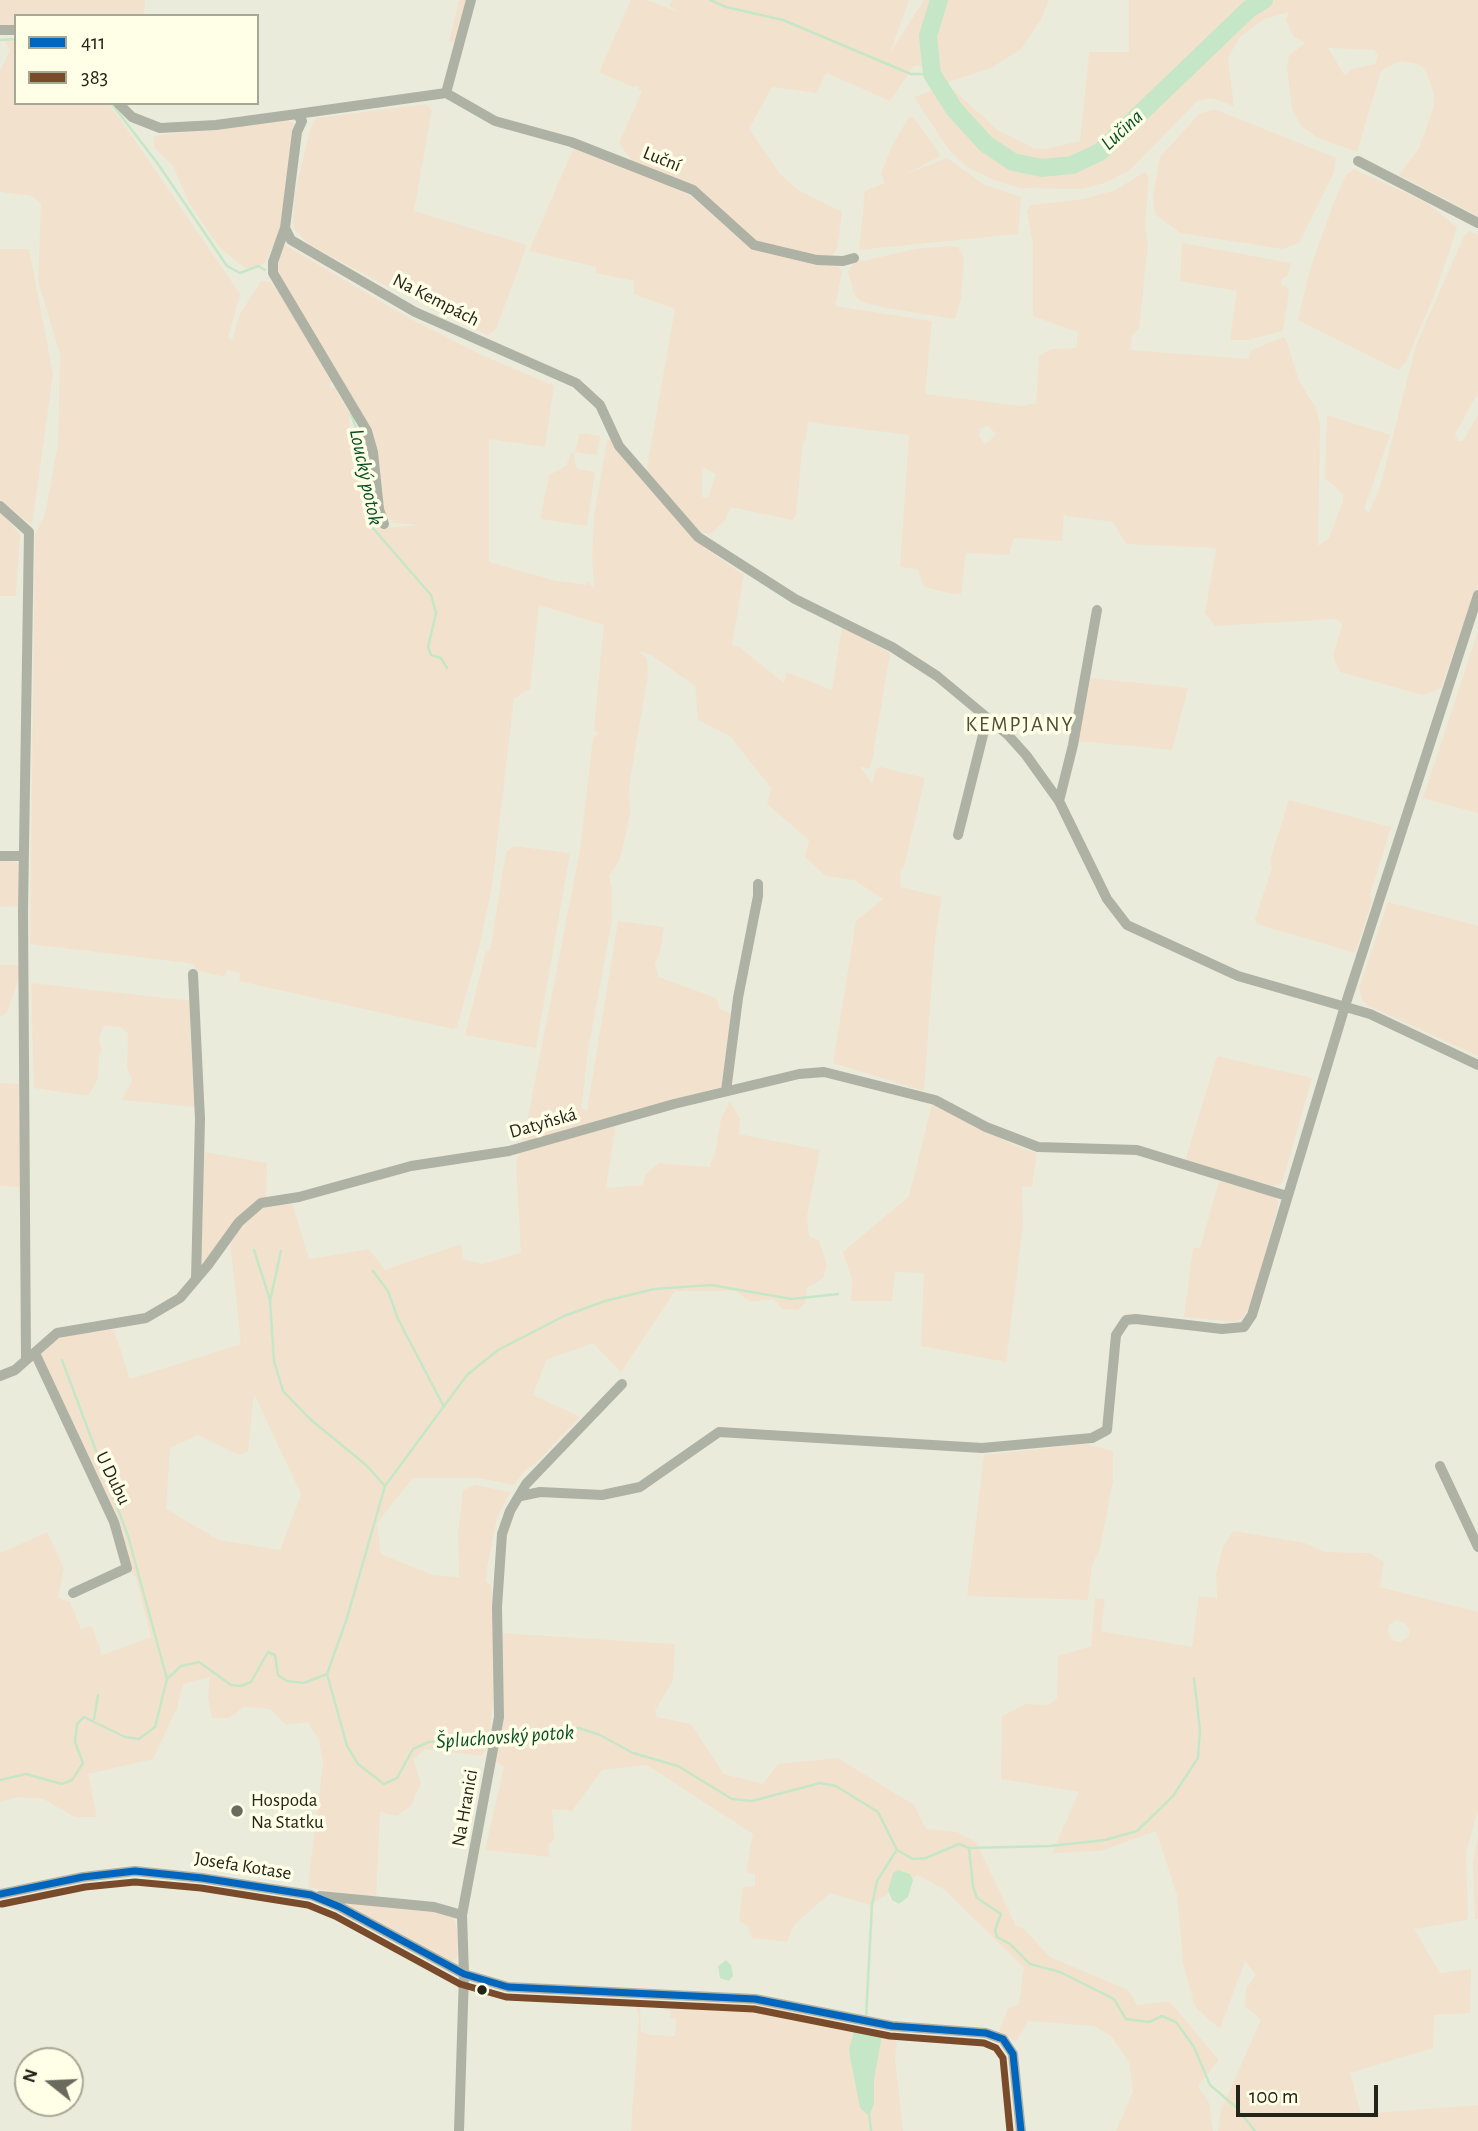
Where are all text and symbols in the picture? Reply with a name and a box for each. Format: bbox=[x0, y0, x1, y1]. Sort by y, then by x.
legend bbox=[14, 14, 259, 105]
text: 411 bbox=[81, 32, 106, 53]
text: 383 bbox=[81, 67, 108, 88]
water label: Lučina bbox=[1096, 104, 1148, 156]
street label: Luční bbox=[640, 141, 684, 177]
street label: Na Kempách bbox=[389, 268, 483, 332]
water label: Loucký potok bbox=[343, 426, 389, 528]
district label: KEMPJANY bbox=[966, 712, 1074, 738]
street label: Datyňská bbox=[507, 1103, 579, 1143]
street label: U Dubu bbox=[90, 1448, 136, 1508]
water label: Špluchovský potok bbox=[435, 1720, 575, 1754]
street label: Na Hranici bbox=[447, 1768, 483, 1848]
place label: Hospoda Na Statku bbox=[251, 1789, 324, 1833]
marker: Hospoda Na Statku bbox=[229, 1803, 245, 1819]
street label: Josefa Kotase bbox=[193, 1847, 293, 1885]
unlabelled marker bbox=[475, 1983, 489, 1997]
north arrow bbox=[14, 2047, 84, 2117]
text: N bbox=[19, 2067, 42, 2085]
scale bar bbox=[1240, 2072, 1382, 2116]
text: 100 m bbox=[1249, 2086, 1299, 2107]

